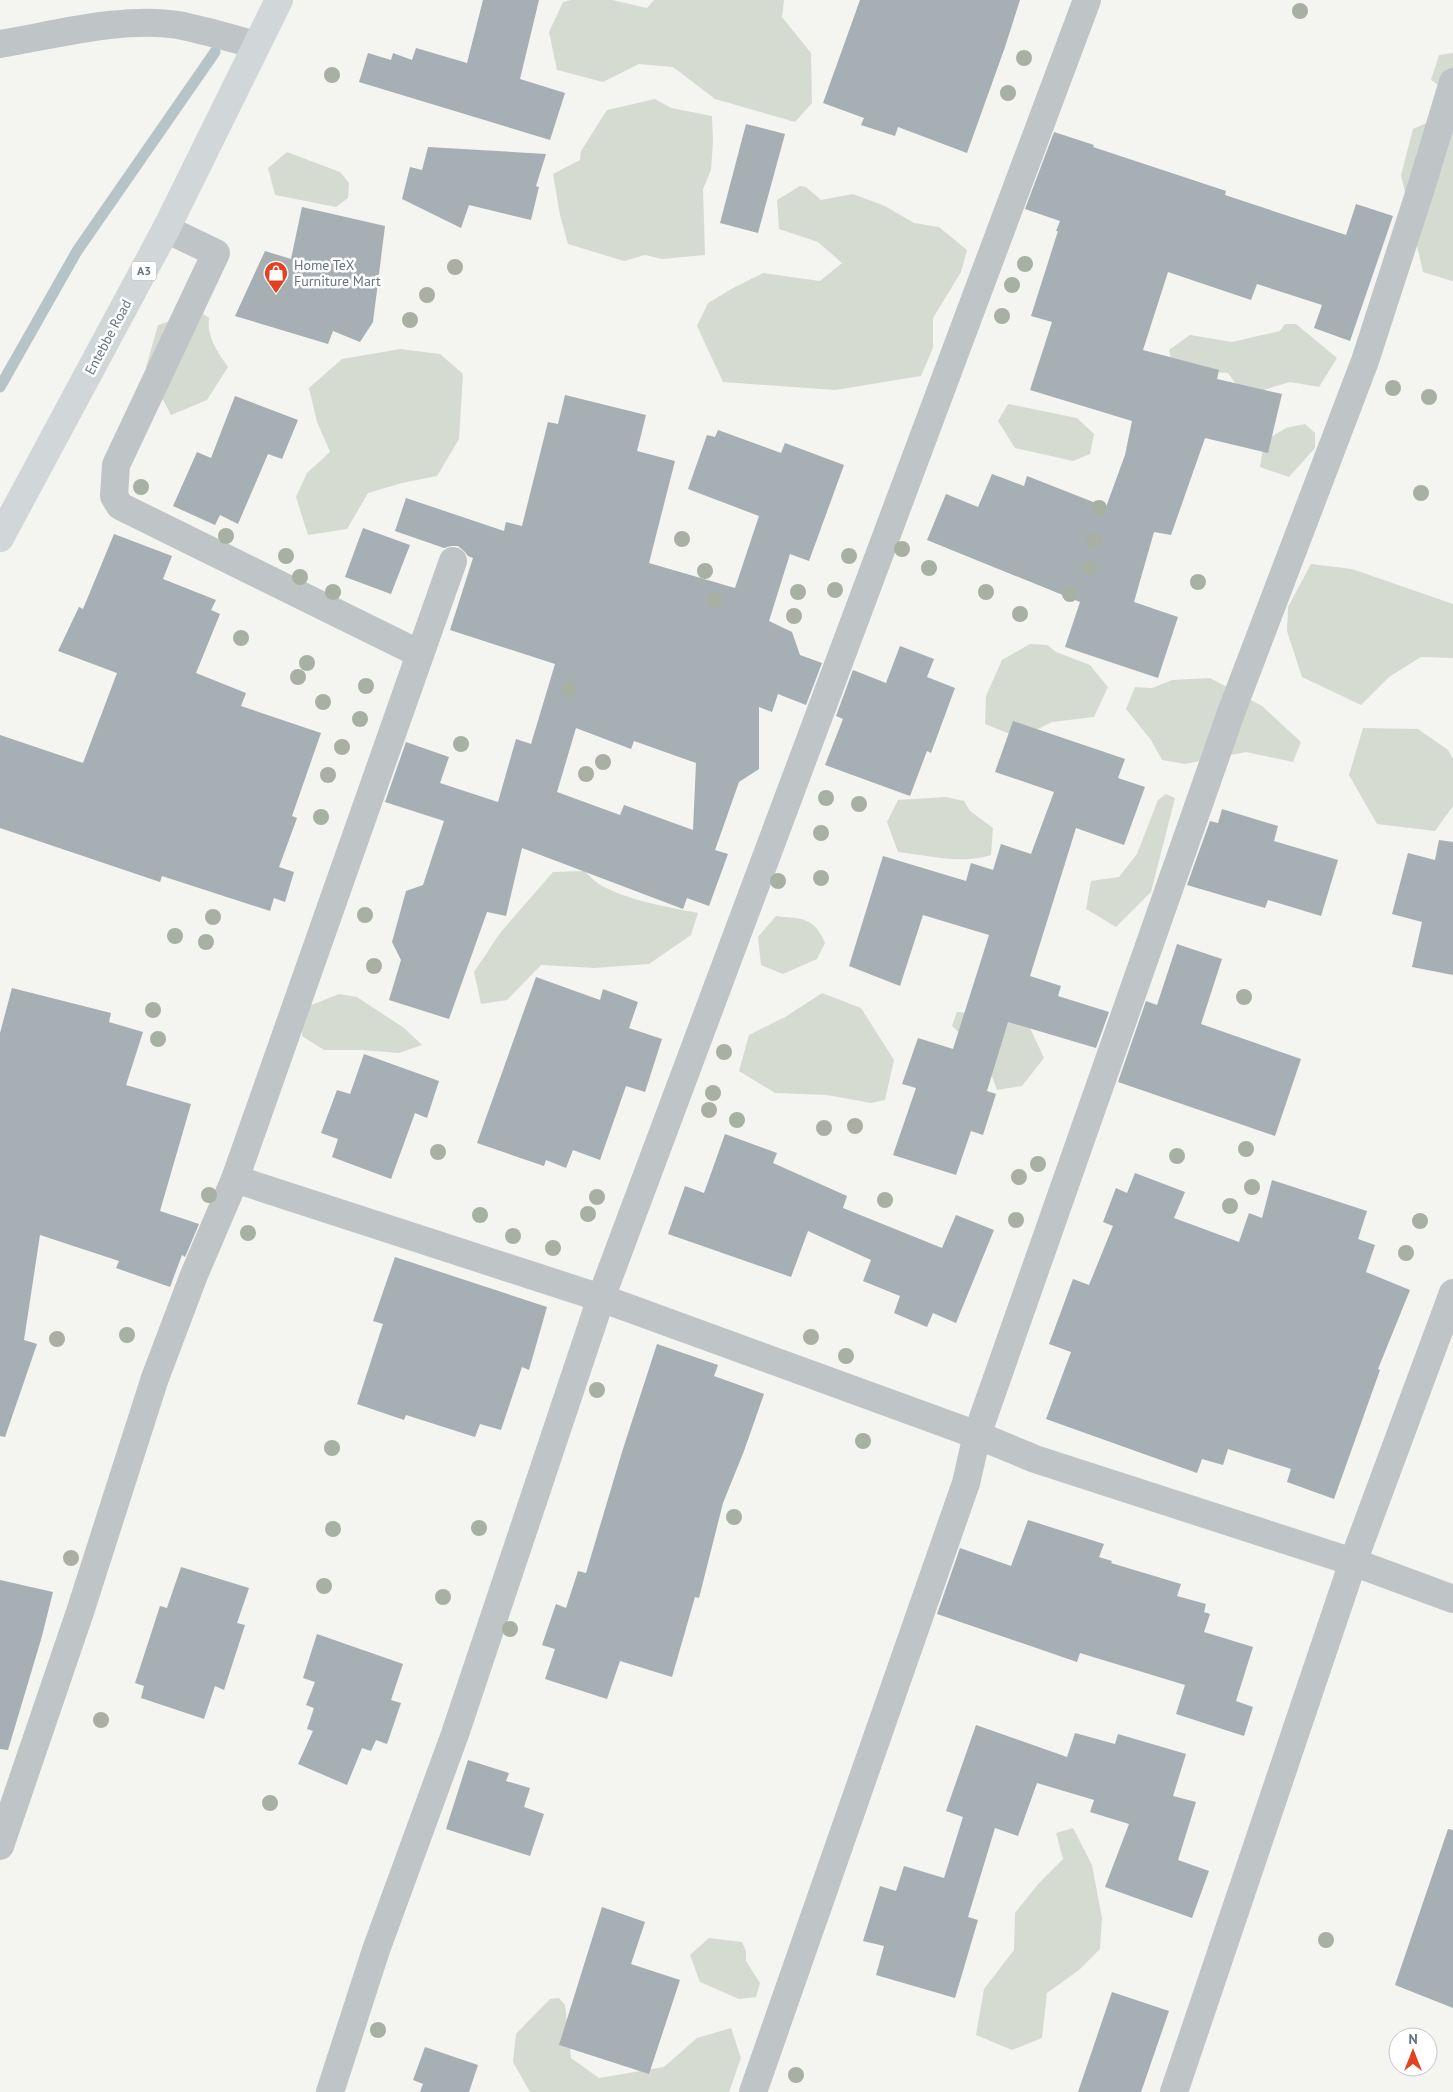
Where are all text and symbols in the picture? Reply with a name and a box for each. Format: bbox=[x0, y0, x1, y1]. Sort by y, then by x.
place label: Home TeX Furniture Mart bbox=[294, 256, 381, 290]
shop icon: Home TeX Furniture Mart bbox=[263, 260, 289, 294]
road number: A3 bbox=[132, 262, 156, 280]
street label: Entebbe Road bbox=[81, 296, 135, 378]
north arrow bbox=[1388, 2027, 1438, 2077]
text: N bbox=[1408, 2030, 1418, 2048]

